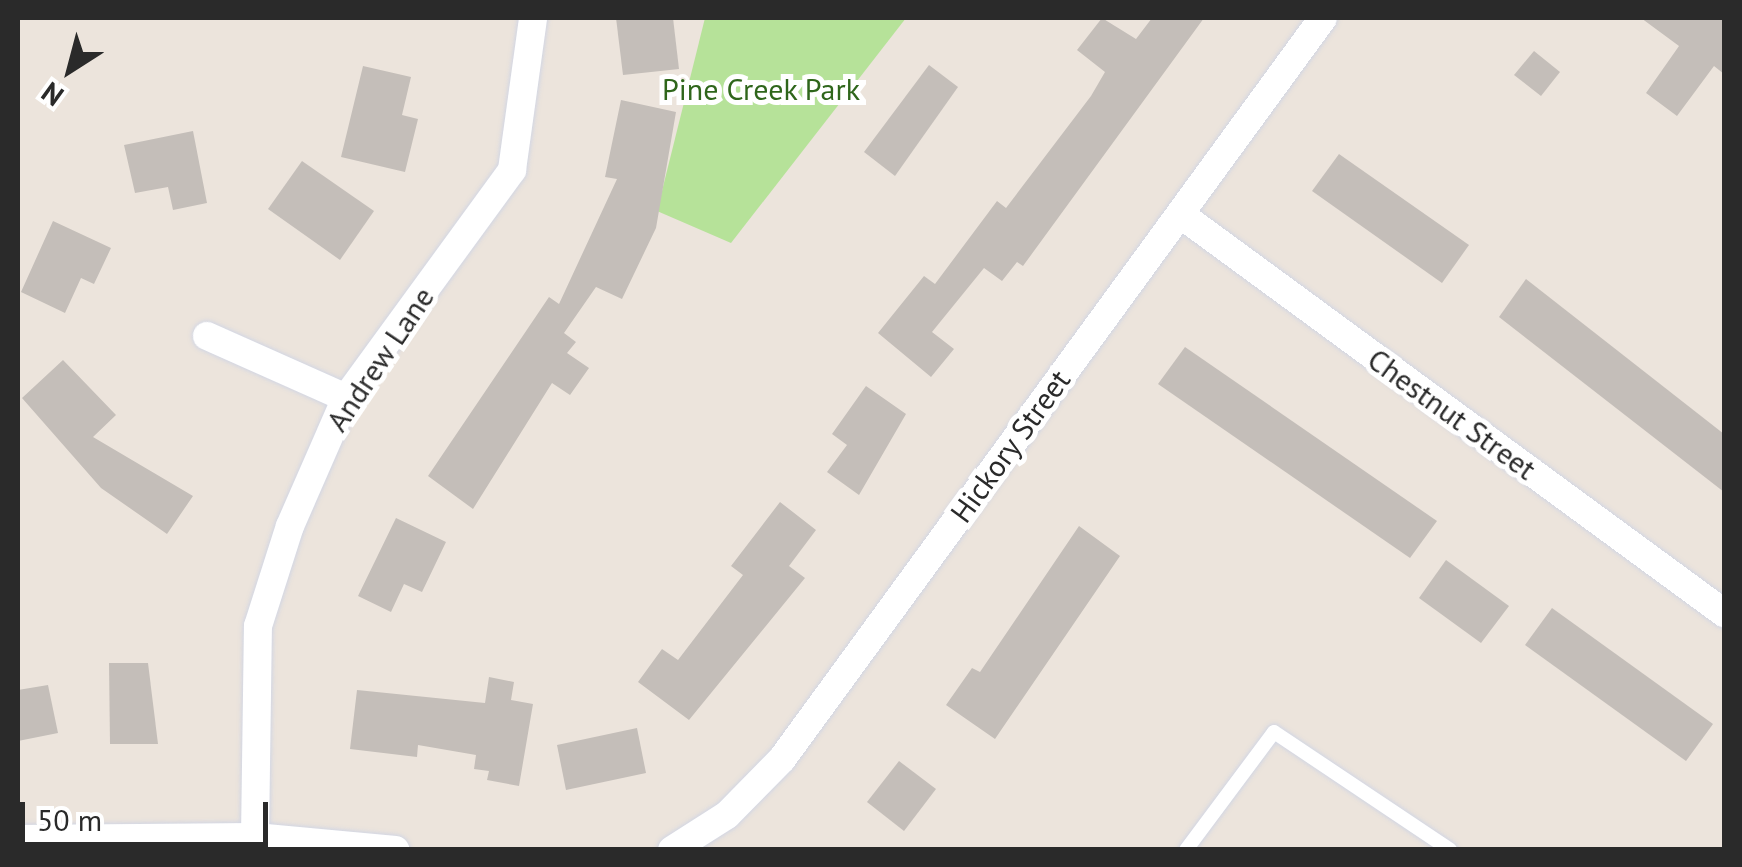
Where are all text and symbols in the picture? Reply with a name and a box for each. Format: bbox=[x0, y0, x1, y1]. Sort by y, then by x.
north arrow bbox=[20, 20, 120, 120]
park label: Pine Creek Park bbox=[662, 71, 860, 107]
text: N bbox=[34, 74, 70, 115]
street label: Andrew Lane bbox=[318, 280, 442, 438]
street label: Chestnut Street bbox=[1361, 341, 1543, 487]
street label: Hickory Street bbox=[942, 362, 1078, 530]
scale bar bbox=[25, 782, 272, 844]
text: 50 m bbox=[37, 800, 102, 839]

